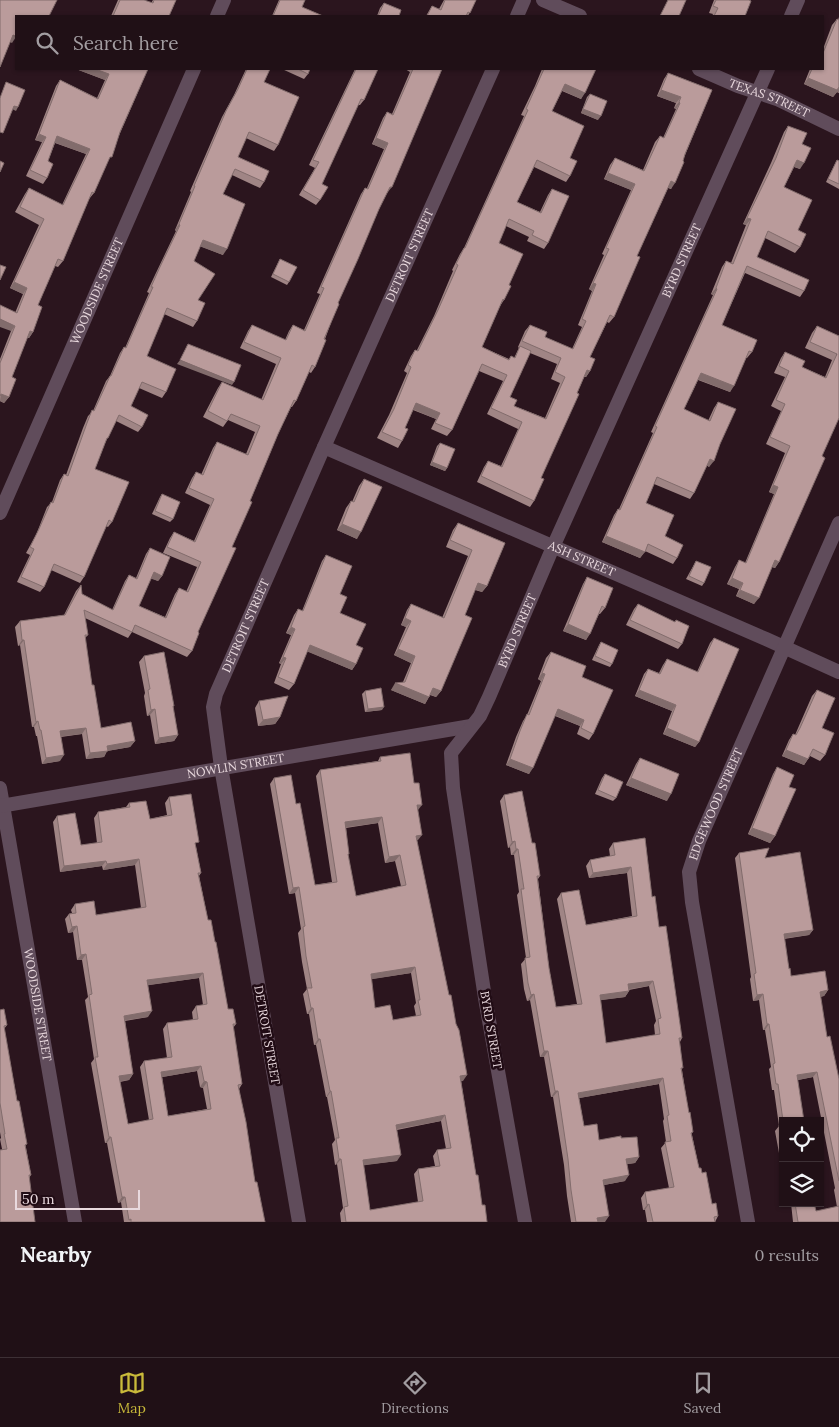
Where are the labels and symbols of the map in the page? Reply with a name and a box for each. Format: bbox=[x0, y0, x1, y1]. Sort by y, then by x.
street label: TEXAS STREET bbox=[727, 75, 812, 121]
street label: DETROIT STREET bbox=[382, 206, 437, 304]
street label: BYRD STREET bbox=[658, 221, 704, 300]
street label: WOODSIDE STREET bbox=[67, 235, 126, 347]
street label: ASH STREET bbox=[545, 537, 618, 580]
street label: DETROIT STREET bbox=[218, 576, 272, 675]
street label: BYRD STREET bbox=[494, 591, 539, 670]
street label: EDGEWOOD STREET bbox=[685, 745, 746, 862]
street label: NOWLIN STREET bbox=[186, 750, 286, 781]
street label: WOODSIDE STREET bbox=[21, 947, 55, 1063]
street label: DETROIT STREET bbox=[251, 984, 284, 1086]
street label: BYRD STREET bbox=[477, 990, 506, 1070]
scale bar bbox=[15, 1187, 140, 1210]

